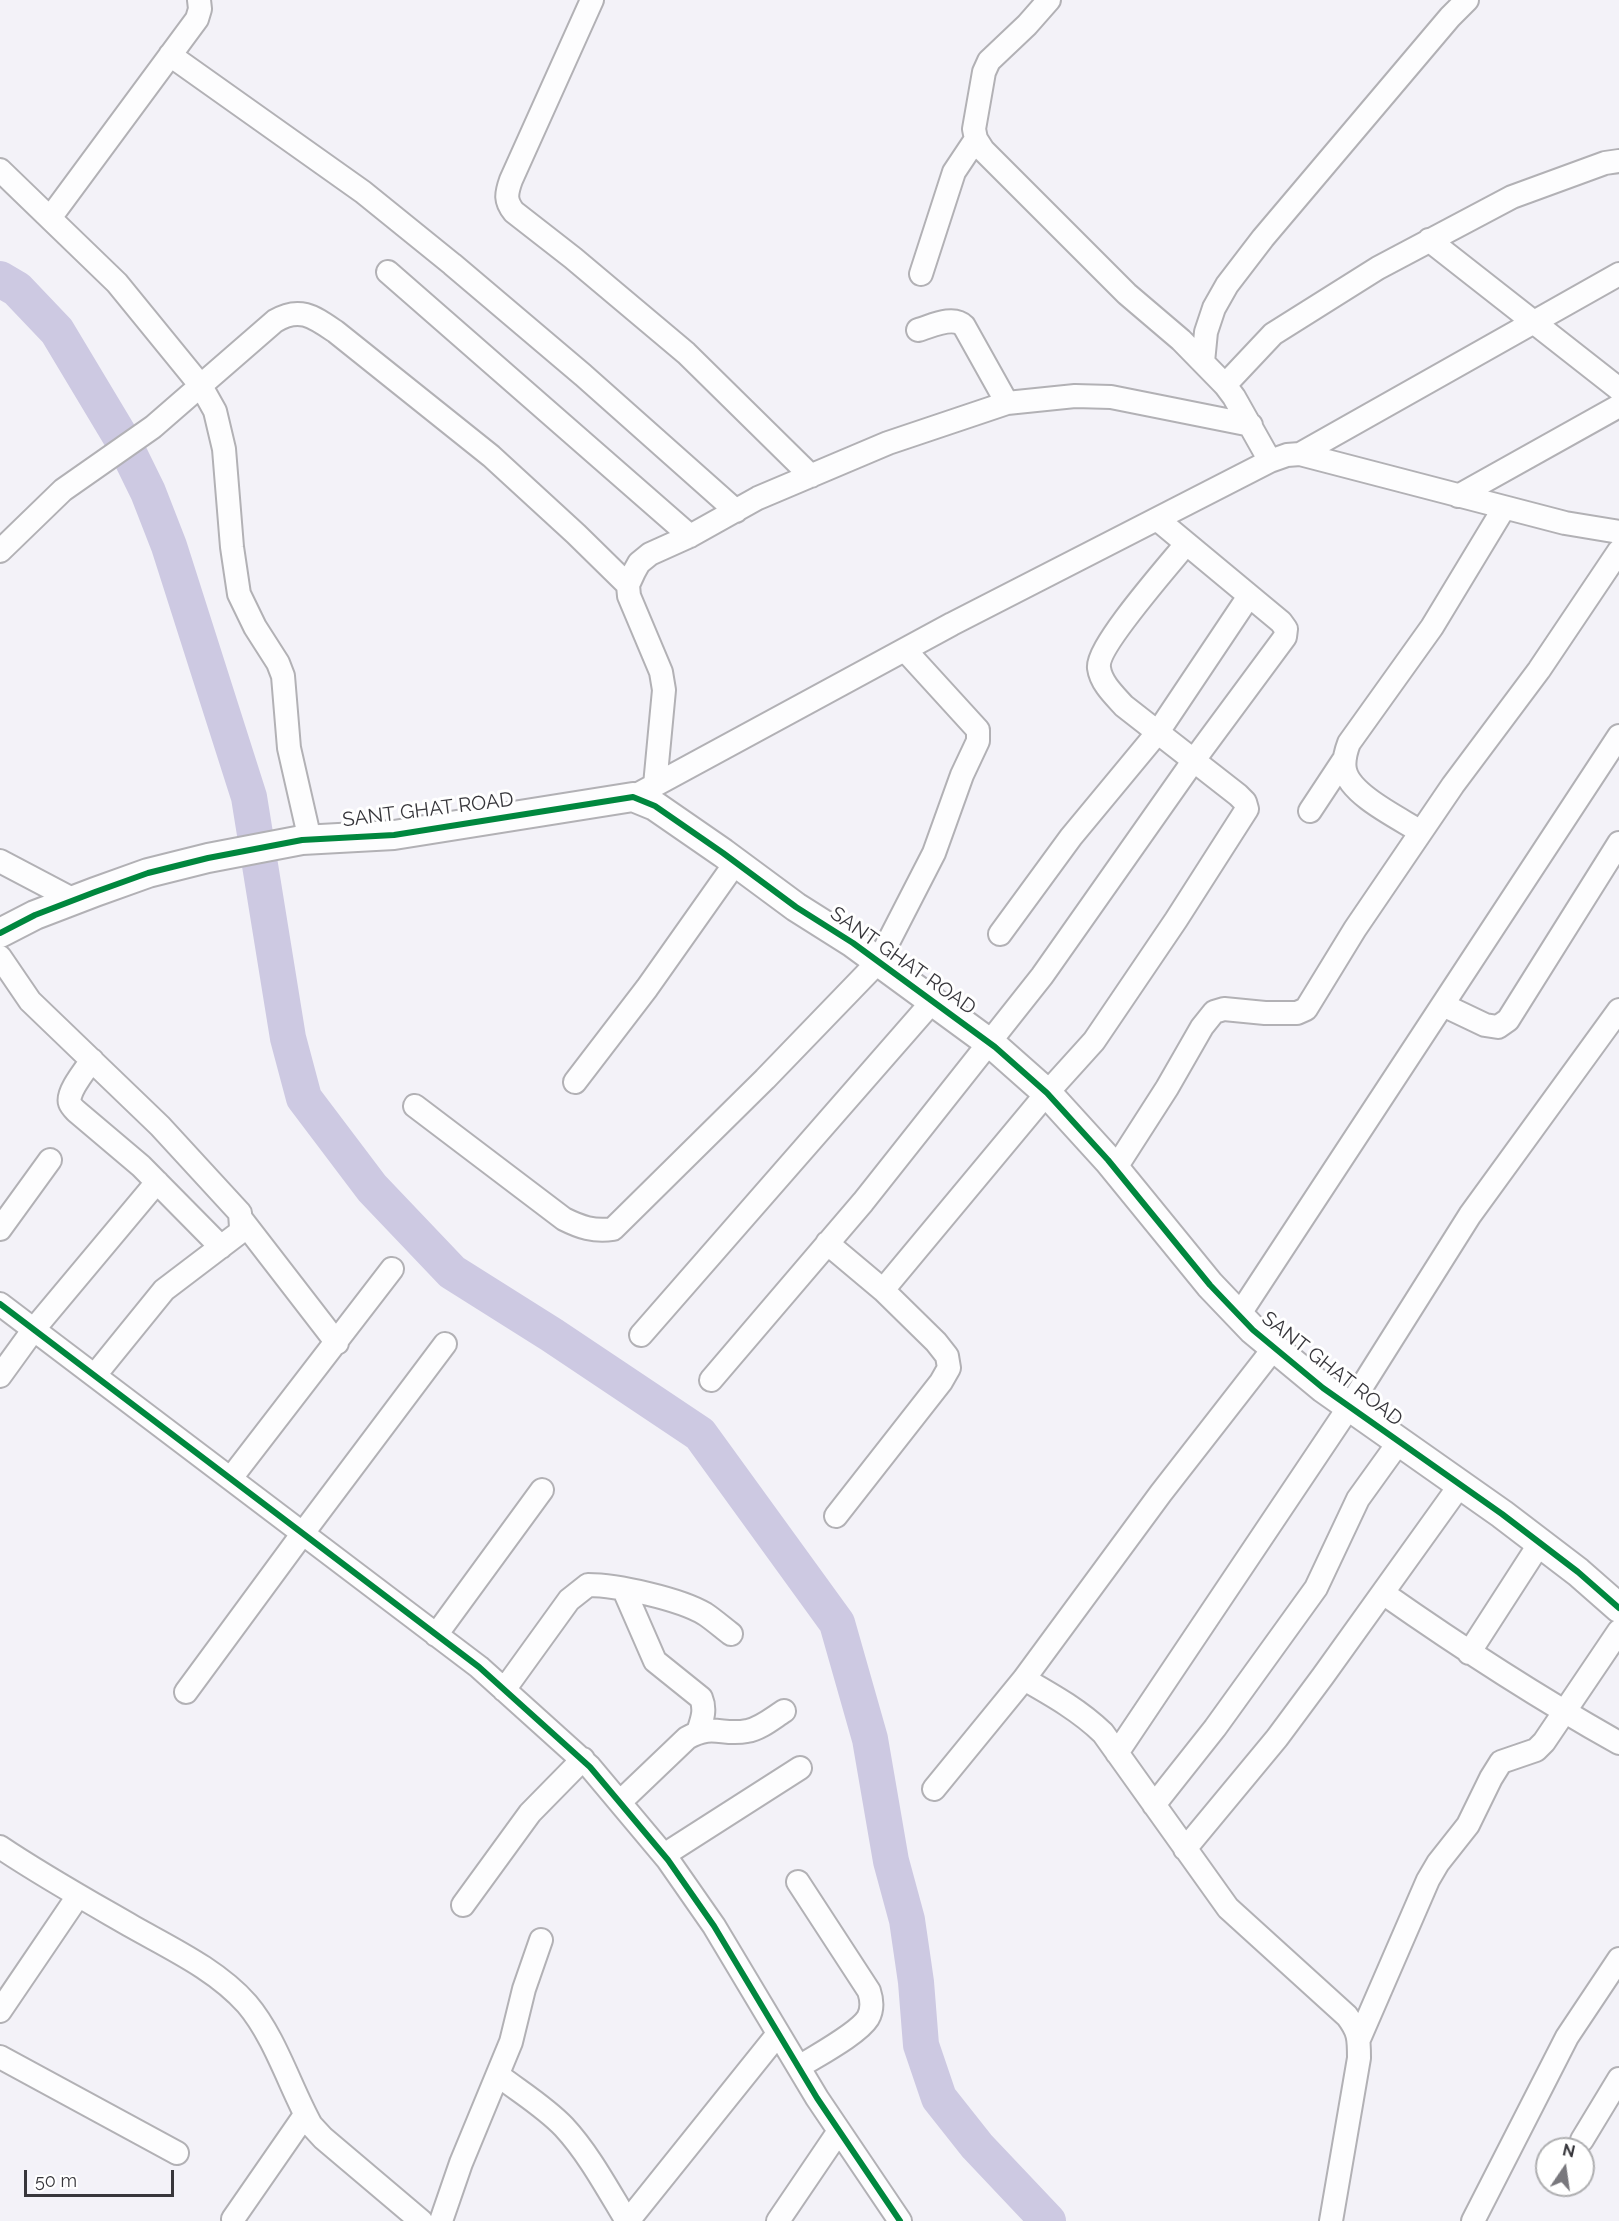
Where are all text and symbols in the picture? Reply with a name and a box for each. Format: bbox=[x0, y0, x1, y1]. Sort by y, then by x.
street label: SANT GHAT ROAD bbox=[341, 788, 515, 832]
street label: SANT GHAT ROAD bbox=[826, 902, 980, 1020]
street label: SANT GHAT ROAD bbox=[1257, 1307, 1407, 1431]
north arrow bbox=[1535, 2137, 1595, 2197]
text: N bbox=[1561, 2140, 1577, 2162]
scale bar bbox=[27, 2158, 177, 2196]
text: 50 m bbox=[35, 2170, 77, 2191]

